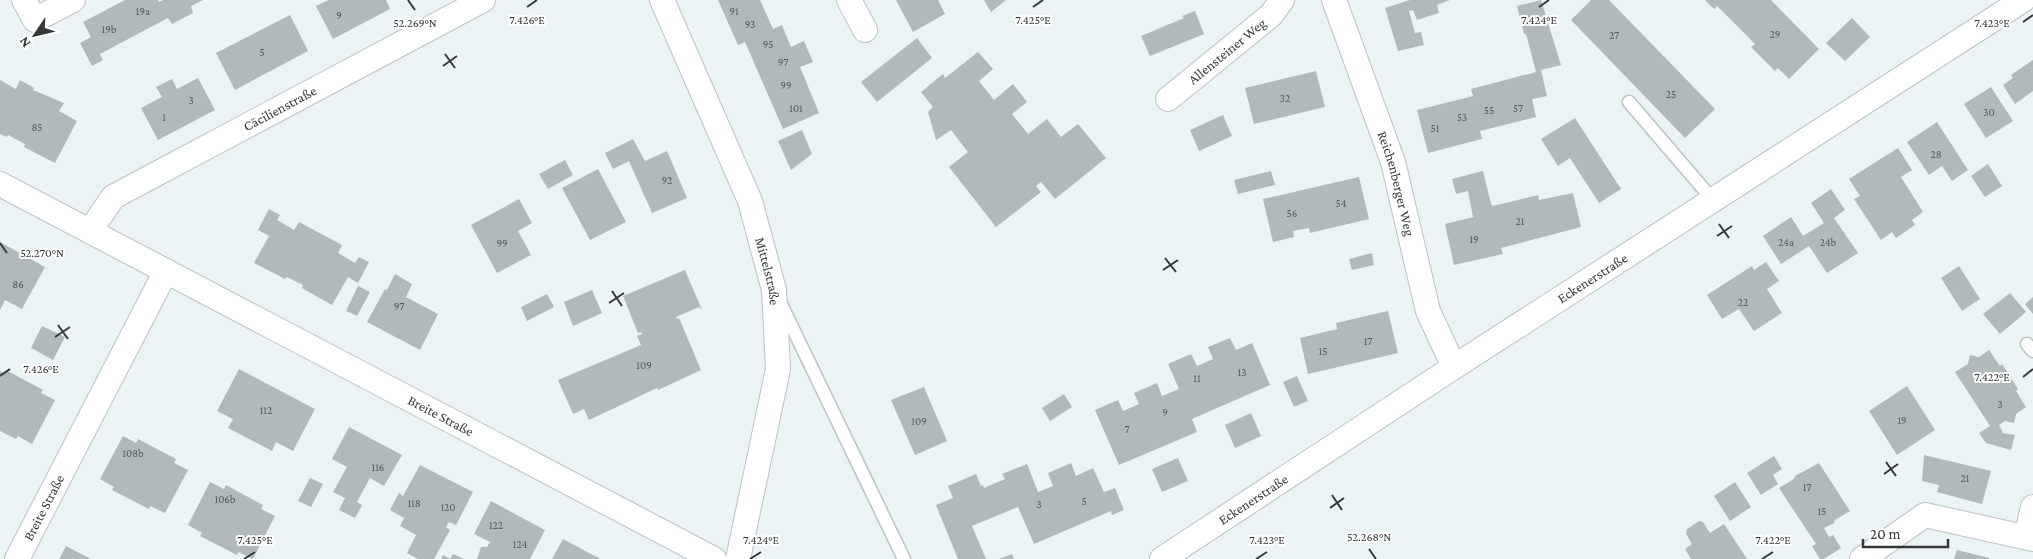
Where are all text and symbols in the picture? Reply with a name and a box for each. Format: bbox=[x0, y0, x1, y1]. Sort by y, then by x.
house number: 19a bbox=[136, 5, 150, 17]
house number: 91 bbox=[729, 5, 739, 17]
house number: 9 bbox=[336, 9, 342, 21]
north arrow bbox=[10, 10, 60, 60]
text: 7.426°E bbox=[509, 13, 545, 27]
text: 7.425°E bbox=[1015, 13, 1051, 27]
text: 7.424°E bbox=[1521, 13, 1557, 27]
street label: Allensteiner Weg bbox=[1185, 14, 1269, 87]
text: 52.269°N bbox=[393, 16, 437, 30]
text: 7.423°E bbox=[1974, 16, 2010, 30]
house number: 93 bbox=[745, 18, 755, 30]
house number: 19b bbox=[102, 23, 117, 35]
house number: 29 bbox=[1770, 28, 1780, 40]
house number: 27 bbox=[1609, 29, 1619, 41]
text: N bbox=[15, 34, 34, 51]
house number: 95 bbox=[763, 38, 773, 50]
house number: 5 bbox=[259, 46, 265, 58]
house number: 97 bbox=[778, 56, 788, 68]
house number: 99 bbox=[780, 79, 792, 91]
street label: Cäcilienstraße bbox=[240, 82, 319, 134]
house number: 25 bbox=[1666, 88, 1676, 100]
house number: 32 bbox=[1280, 92, 1290, 104]
house number: 3 bbox=[188, 94, 194, 106]
house number: 101 bbox=[789, 102, 803, 114]
house number: 57 bbox=[1513, 102, 1523, 114]
house number: 55 bbox=[1484, 104, 1494, 116]
house number: 30 bbox=[1983, 106, 1995, 118]
house number: 1 bbox=[162, 111, 166, 123]
house number: 53 bbox=[1457, 111, 1467, 123]
house number: 85 bbox=[32, 121, 42, 133]
house number: 51 bbox=[1431, 122, 1440, 134]
street label: Reichenberger Weg bbox=[1374, 129, 1418, 238]
house number: 28 bbox=[1930, 148, 1942, 160]
house number: 92 bbox=[662, 174, 672, 186]
house number: 54 bbox=[1336, 197, 1347, 209]
house number: 56 bbox=[1287, 207, 1297, 219]
house number: 21 bbox=[1516, 215, 1525, 227]
house number: 19 bbox=[1469, 233, 1479, 245]
street label: Mittelstraße bbox=[752, 235, 783, 306]
house number: 24a bbox=[1778, 236, 1794, 248]
house number: 24b bbox=[1820, 236, 1837, 248]
house number: 99 bbox=[496, 237, 508, 249]
text: 52.270°N bbox=[20, 246, 64, 260]
street label: Eckenerstraße bbox=[1554, 249, 1630, 306]
house number: 86 bbox=[12, 278, 24, 290]
house number: 22 bbox=[1738, 296, 1748, 308]
house number: 97 bbox=[394, 300, 404, 312]
house number: 17 bbox=[1364, 335, 1372, 347]
house number: 15 bbox=[1319, 345, 1327, 357]
house number: 109 bbox=[636, 359, 652, 371]
text: 7.426°E bbox=[23, 362, 59, 376]
house number: 13 bbox=[1238, 366, 1246, 378]
text: 7.422°E bbox=[1974, 370, 2010, 384]
house number: 11 bbox=[1193, 372, 1201, 384]
street label: Breite Straße bbox=[405, 392, 476, 439]
house number: 3 bbox=[1997, 398, 2003, 410]
house number: 112 bbox=[260, 404, 272, 416]
house number: 9 bbox=[1162, 406, 1168, 418]
house number: 19 bbox=[1897, 414, 1907, 426]
house number: 109 bbox=[911, 415, 927, 427]
house number: 7 bbox=[1124, 423, 1130, 435]
house number: 108b bbox=[122, 447, 144, 459]
house number: 116 bbox=[372, 461, 384, 473]
street label: Eckenerstraße bbox=[1215, 470, 1291, 528]
street label: Breite Straße bbox=[20, 472, 67, 543]
house number: 21 bbox=[1961, 472, 1970, 484]
house number: 17 bbox=[1803, 481, 1811, 493]
house number: 106b bbox=[214, 493, 236, 505]
house number: 5 bbox=[1081, 495, 1087, 507]
house number: 118 bbox=[407, 497, 421, 509]
house number: 3 bbox=[1036, 498, 1042, 510]
house number: 120 bbox=[440, 501, 456, 513]
house number: 15 bbox=[1818, 505, 1826, 517]
scale bar bbox=[1863, 516, 1948, 548]
house number: 122 bbox=[489, 519, 503, 531]
text: 20 m bbox=[1870, 526, 1901, 542]
text: 52.268°N bbox=[1347, 530, 1391, 544]
text: 7.425°E bbox=[237, 533, 273, 547]
text: 7.424°E bbox=[743, 533, 779, 547]
text: 7.423°E bbox=[1249, 533, 1285, 547]
text: 7.422°E bbox=[1755, 533, 1791, 547]
house number: 124 bbox=[513, 538, 528, 550]

